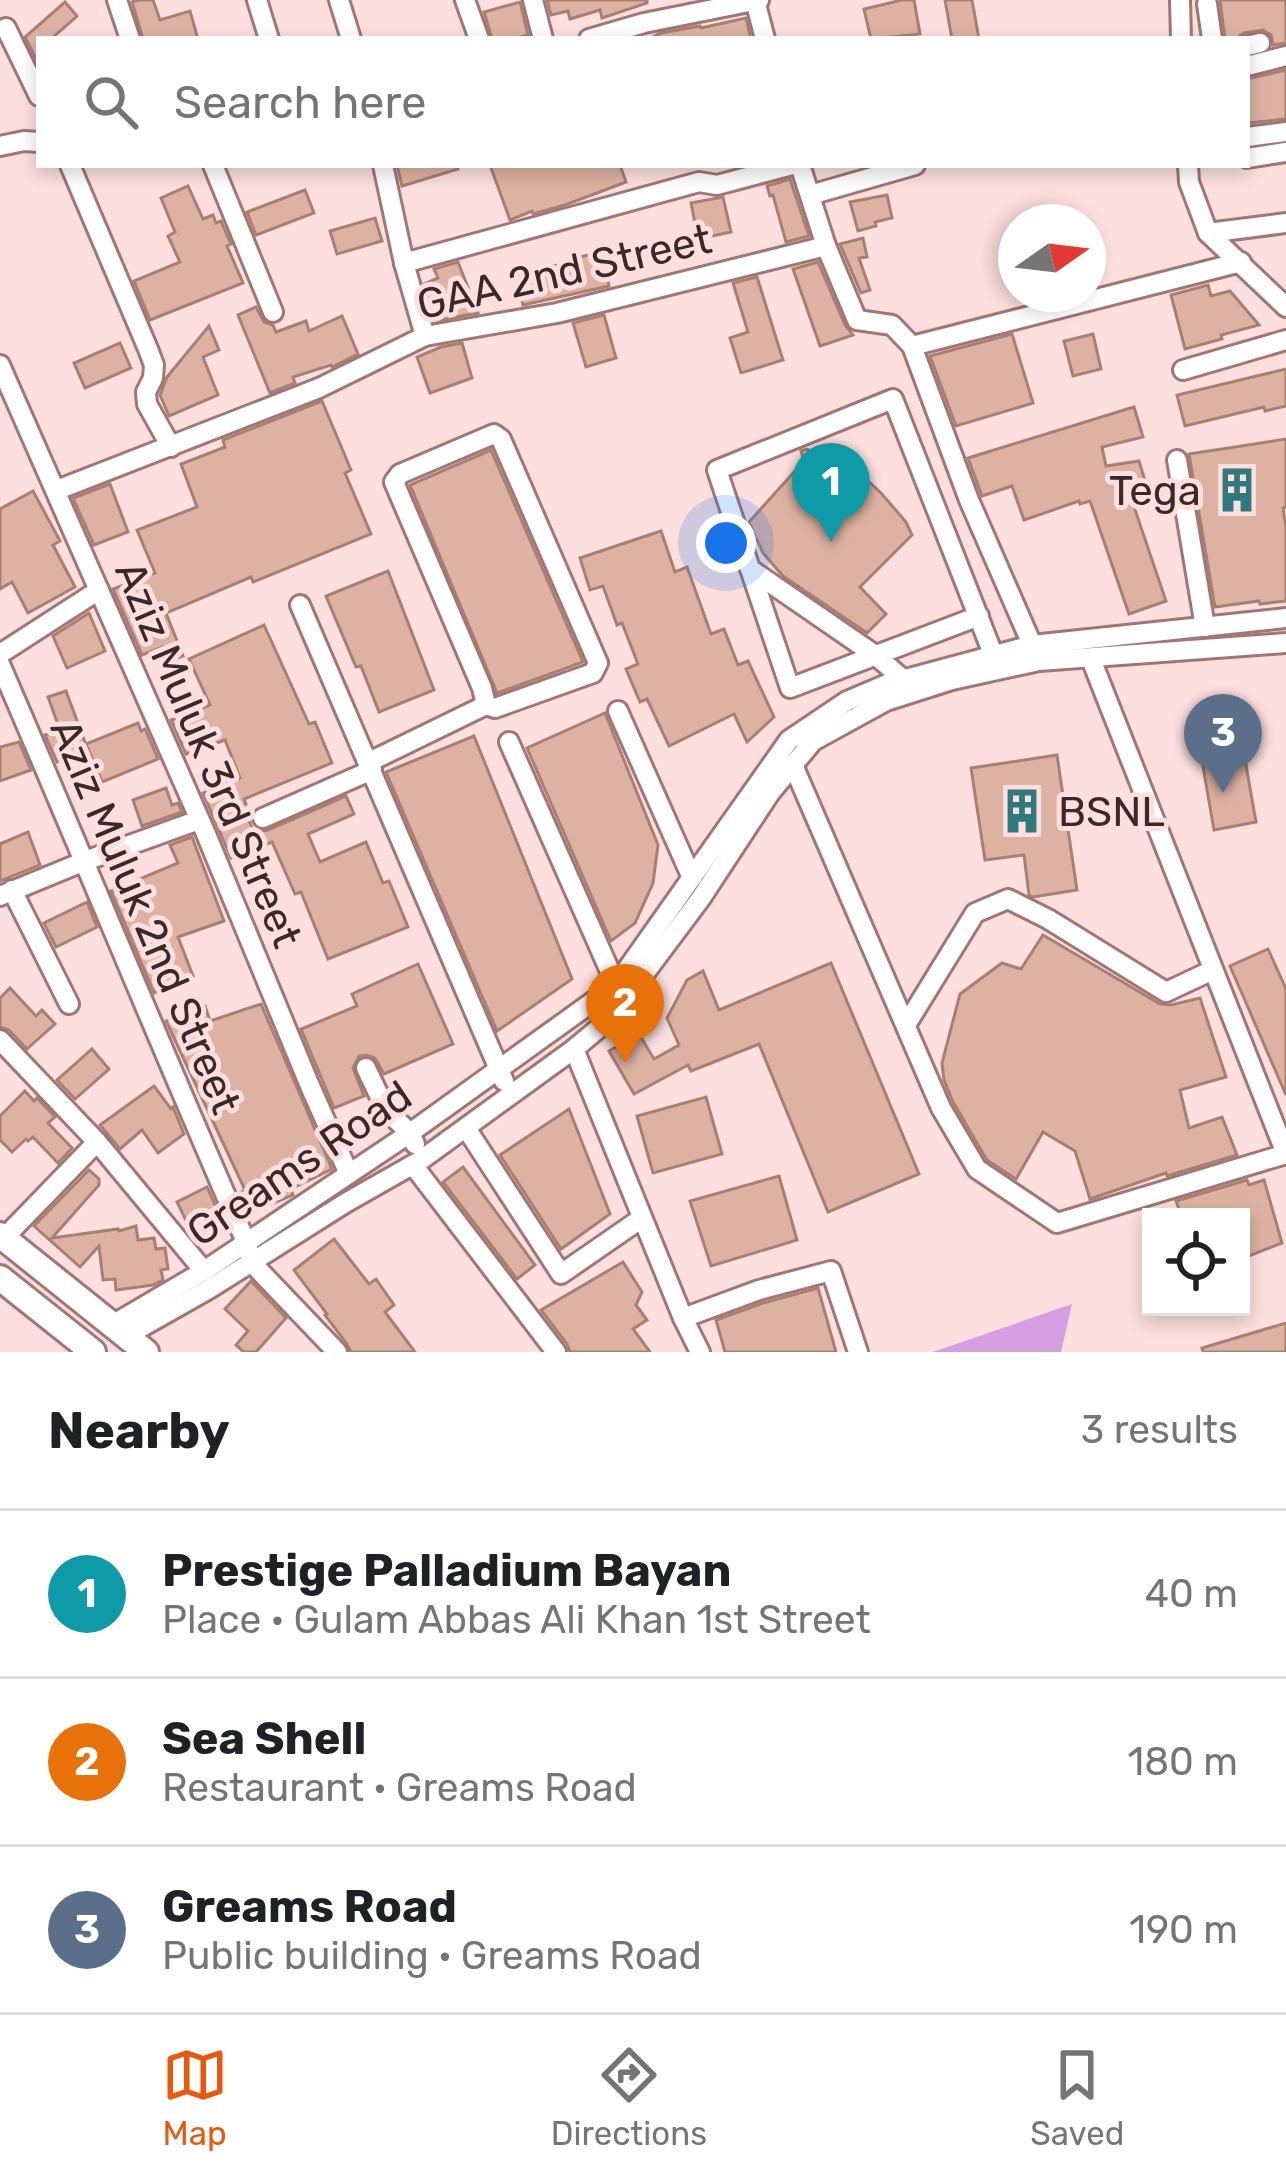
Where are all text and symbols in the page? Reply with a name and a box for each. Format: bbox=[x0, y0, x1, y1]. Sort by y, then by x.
search box bbox=[36, 36, 1250, 168]
icon: search bbox=[78, 69, 144, 135]
text: Search here bbox=[174, 76, 426, 129]
north arrow bbox=[998, 204, 1106, 312]
street label: GAA 2nd Street bbox=[412, 214, 716, 330]
pin: 1 bbox=[792, 443, 870, 542]
building icon: Tega bbox=[1212, 465, 1262, 515]
place label: Tega bbox=[1109, 466, 1201, 516]
your location bbox=[696, 513, 756, 573]
street label: Aziz Muluk 3rd Street bbox=[104, 554, 312, 955]
pin: 3 bbox=[1184, 694, 1262, 793]
street label: Aziz Muluk 2nd Street bbox=[39, 712, 251, 1121]
building icon: BSNL bbox=[997, 786, 1047, 836]
place label: BSNL bbox=[1058, 787, 1165, 837]
pin: 2 bbox=[586, 964, 664, 1063]
street label: Greams Road bbox=[178, 1071, 421, 1257]
map controls bbox=[1142, 1208, 1250, 1316]
button: locate bbox=[1142, 1208, 1250, 1316]
text: Nearby bbox=[48, 1400, 230, 1461]
text: 3 results bbox=[1081, 1407, 1238, 1453]
text: Prestige Palladium Bayan bbox=[162, 1544, 731, 1597]
text: 1 bbox=[77, 1571, 97, 1617]
text: 40 m bbox=[1145, 1571, 1238, 1617]
text: Place · Gulam Abbas Ali Khan 1st Street bbox=[162, 1597, 871, 1643]
text: Sea Shell bbox=[162, 1712, 366, 1765]
text: 2 bbox=[74, 1739, 100, 1785]
text: 180 m bbox=[1128, 1739, 1238, 1785]
text: Restaurant · Greams Road bbox=[162, 1765, 637, 1811]
text: Greams Road bbox=[162, 1880, 457, 1933]
text: 3 bbox=[74, 1907, 100, 1953]
text: 190 m bbox=[1129, 1907, 1238, 1953]
text: Public building · Greams Road bbox=[162, 1933, 702, 1979]
tab: Map bbox=[162, 2042, 228, 2153]
tab: Directions bbox=[551, 2042, 707, 2153]
tab: Saved bbox=[1030, 2042, 1124, 2153]

